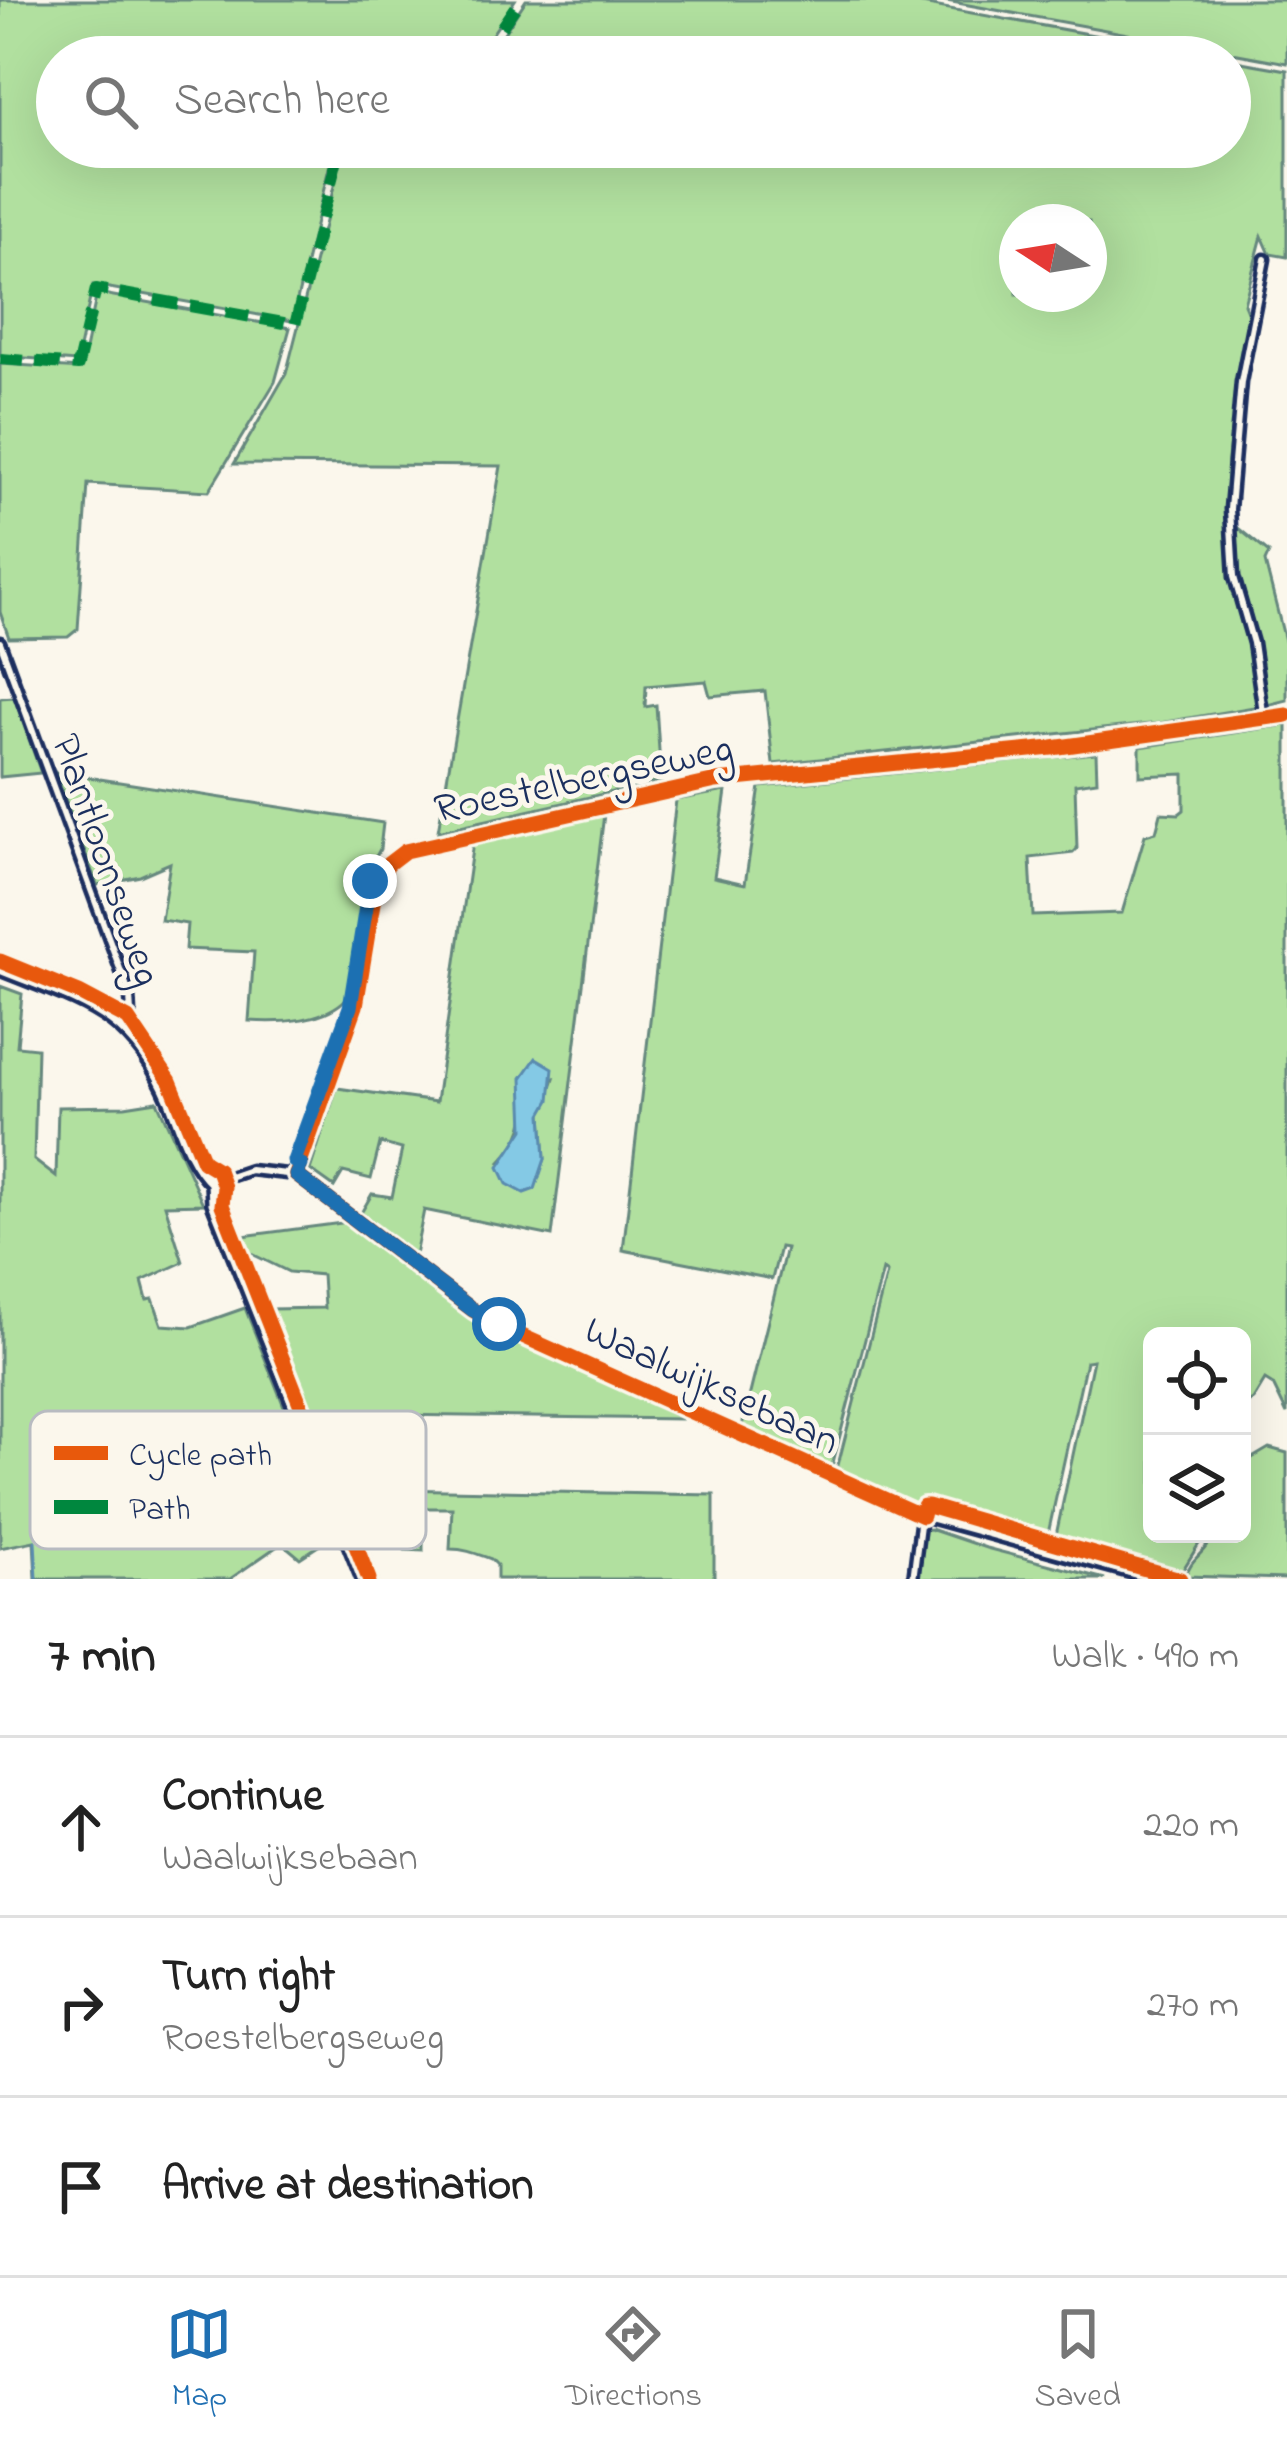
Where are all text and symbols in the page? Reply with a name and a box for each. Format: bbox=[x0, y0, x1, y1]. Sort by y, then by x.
search box bbox=[36, 36, 1251, 168]
icon: search bbox=[78, 69, 144, 135]
text: Search here bbox=[174, 69, 390, 135]
north arrow bbox=[999, 204, 1107, 312]
street label: Roestelbergseweg bbox=[429, 719, 739, 842]
street label: Plantloonseweg bbox=[33, 726, 176, 995]
route end bbox=[343, 854, 397, 908]
route start bbox=[472, 1297, 526, 1351]
street label: Waalwijksebaan bbox=[573, 1301, 849, 1473]
map controls bbox=[1143, 1327, 1251, 1543]
button: locate bbox=[1143, 1327, 1251, 1435]
legend bbox=[30, 1411, 426, 1549]
text: Cycle path bbox=[129, 1433, 272, 1481]
button: layers bbox=[1143, 1435, 1251, 1543]
text: Path bbox=[129, 1487, 191, 1535]
text: 7 min bbox=[48, 1620, 156, 1695]
text: Walk · 490 m bbox=[1052, 1629, 1239, 1686]
text: Continue bbox=[162, 1765, 323, 1831]
icon: ahead bbox=[48, 1794, 114, 1860]
text: 220 m bbox=[1143, 1798, 1239, 1855]
text: Waalwijksebaan bbox=[162, 1831, 418, 1888]
text: Turn right bbox=[162, 1945, 335, 2011]
icon: right bbox=[48, 1974, 114, 2040]
text: 270 m bbox=[1147, 1978, 1239, 2035]
text: Roestelbergseweg bbox=[162, 2011, 444, 2068]
icon: arrive bbox=[48, 2154, 114, 2220]
text: Arrive at destination bbox=[162, 2154, 533, 2220]
tab: Map bbox=[166, 2301, 232, 2421]
tab: Directions bbox=[565, 2301, 702, 2421]
tab: Saved bbox=[1035, 2301, 1121, 2421]

